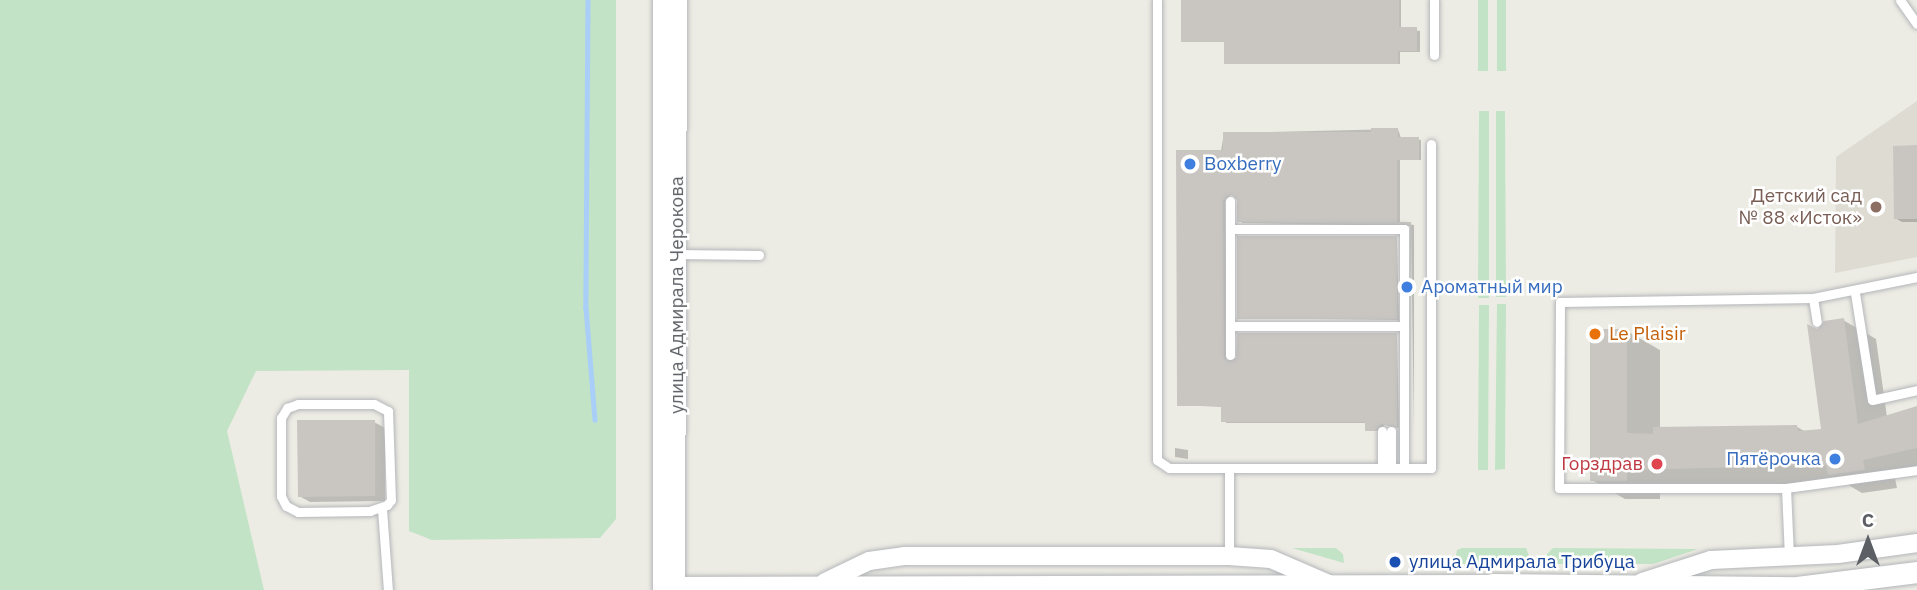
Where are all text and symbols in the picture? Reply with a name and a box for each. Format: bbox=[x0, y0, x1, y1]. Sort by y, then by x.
place label: Boxberry bbox=[1204, 153, 1282, 175]
marker: Boxberry bbox=[1182, 156, 1198, 172]
street label: улица Адмирала Черокова bbox=[666, 176, 688, 414]
place label: Детский сад № 88 «Исток» bbox=[1738, 185, 1862, 229]
marker: Детский сад № 88 «Исток» bbox=[1868, 199, 1884, 215]
place label: Ароматный мир bbox=[1421, 276, 1563, 298]
marker: Ароматный мир bbox=[1399, 279, 1415, 295]
place label: Le Plaisir bbox=[1609, 323, 1686, 345]
marker: Le Plaisir bbox=[1587, 326, 1603, 342]
place label: Пятёрочка bbox=[1726, 448, 1821, 470]
marker: Пятёрочка bbox=[1827, 451, 1843, 467]
place label: Горздрав bbox=[1561, 453, 1643, 475]
marker: Горздрав bbox=[1649, 456, 1665, 472]
north arrow bbox=[1833, 506, 1903, 576]
text: С bbox=[1862, 508, 1874, 532]
place label: улица Адмирала Трибуца bbox=[1409, 551, 1635, 573]
marker: улица Адмирала Трибуца bbox=[1387, 554, 1403, 570]

